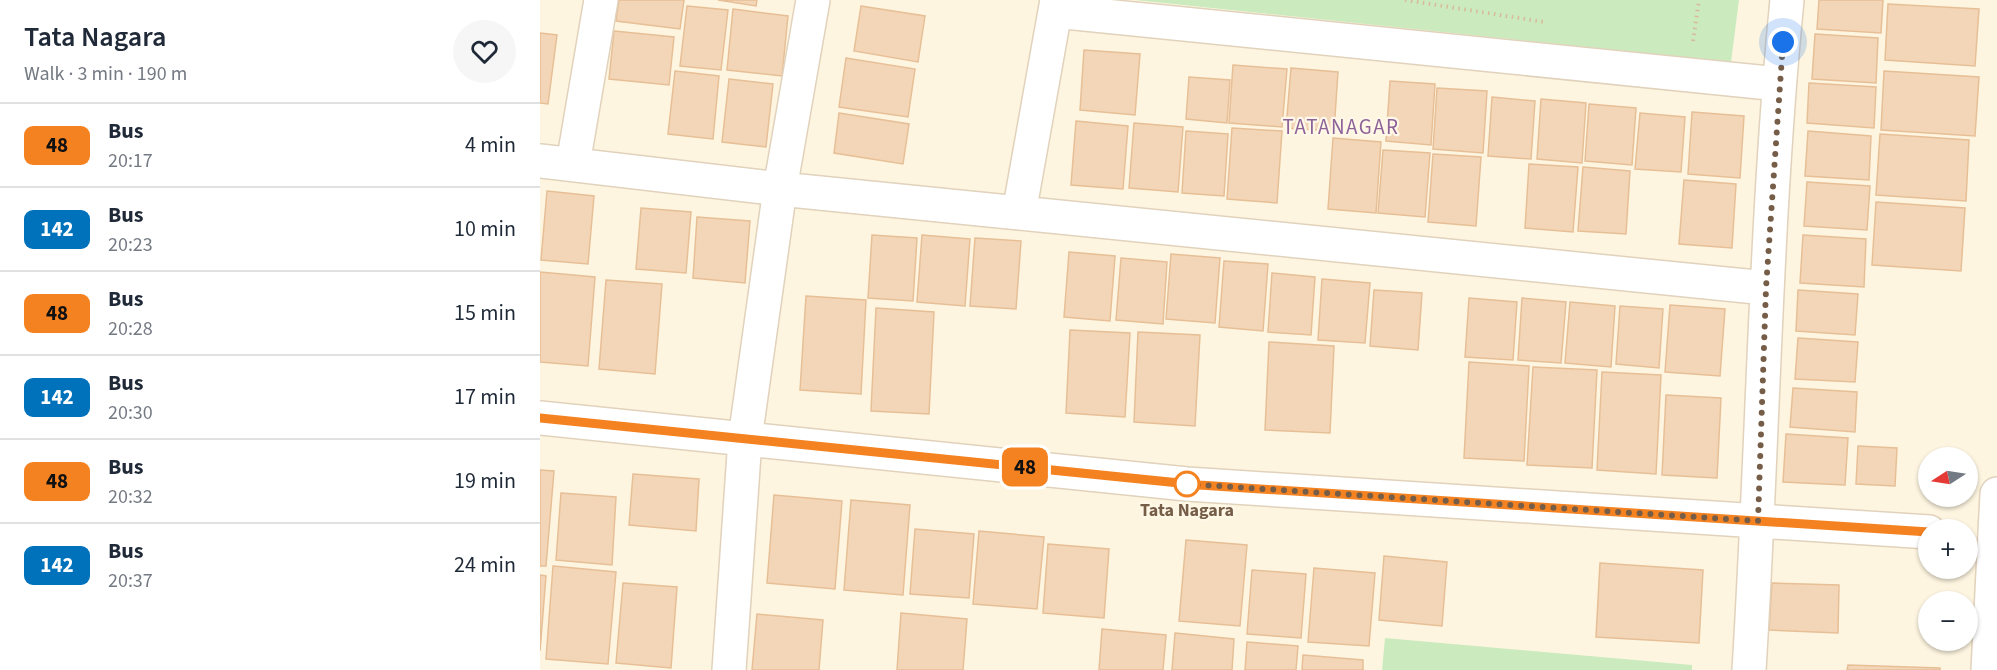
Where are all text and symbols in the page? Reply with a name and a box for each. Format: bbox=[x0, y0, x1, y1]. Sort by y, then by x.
text: Tata Nagara bbox=[24, 17, 166, 57]
button: heart bbox=[453, 20, 516, 83]
your location bbox=[1768, 27, 1798, 57]
text: Walk · 3 min · 190 m bbox=[24, 60, 187, 88]
district label: TATANAGAR bbox=[1282, 112, 1400, 142]
text: Bus bbox=[108, 115, 144, 147]
text: 4 min bbox=[465, 129, 516, 161]
text: 48 bbox=[46, 130, 68, 160]
text: 20:17 bbox=[108, 147, 153, 175]
text: Bus bbox=[108, 199, 144, 231]
text: 10 min bbox=[454, 213, 516, 245]
text: 142 bbox=[40, 214, 74, 244]
text: 20:23 bbox=[108, 231, 153, 259]
text: Bus bbox=[108, 283, 144, 315]
text: 15 min bbox=[454, 297, 516, 329]
text: 48 bbox=[46, 298, 68, 328]
text: 20:28 bbox=[108, 315, 153, 343]
text: Bus bbox=[108, 367, 144, 399]
text: 17 min bbox=[454, 381, 516, 413]
text: 142 bbox=[40, 382, 74, 412]
text: 20:30 bbox=[108, 399, 153, 427]
north arrow bbox=[1918, 447, 1978, 507]
map controls bbox=[1918, 447, 1978, 651]
line badge: 48 bbox=[998, 448, 1052, 486]
text: Bus bbox=[108, 451, 144, 483]
text: 48 bbox=[1014, 452, 1036, 482]
text: 19 min bbox=[454, 465, 516, 497]
text: 48 bbox=[46, 466, 68, 496]
marker: Tata Nagara bbox=[1174, 471, 1200, 497]
text: 20:32 bbox=[108, 483, 153, 511]
place label: Tata Nagara bbox=[1140, 498, 1234, 523]
button: + bbox=[1918, 519, 1978, 579]
text: Bus bbox=[108, 535, 144, 567]
text: 24 min bbox=[454, 549, 516, 581]
text: 142 bbox=[40, 550, 74, 580]
text: 20:37 bbox=[108, 567, 153, 595]
button: − bbox=[1918, 591, 1978, 651]

